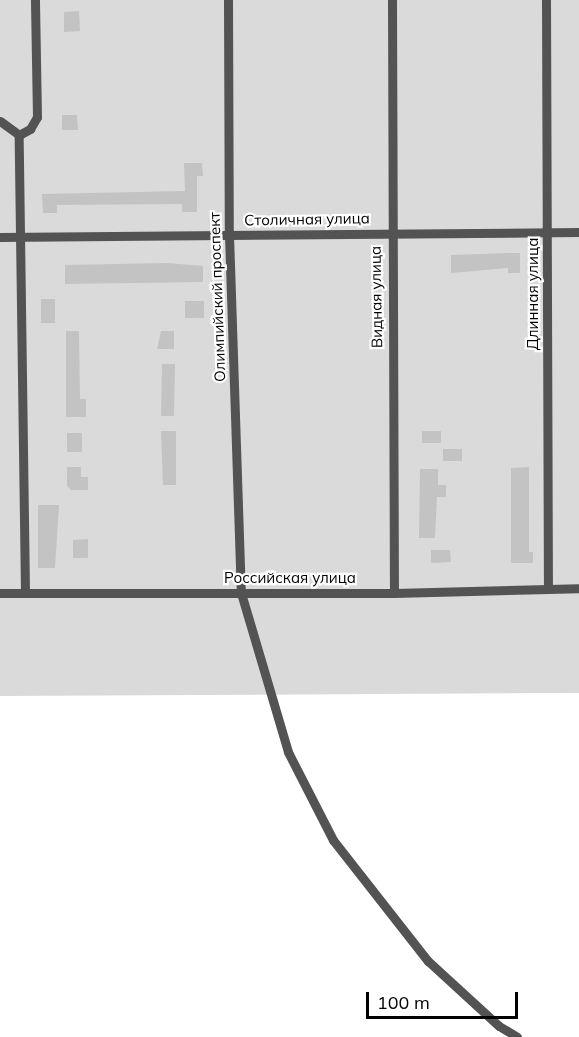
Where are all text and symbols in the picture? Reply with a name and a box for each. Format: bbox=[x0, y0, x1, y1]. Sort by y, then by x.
street label: Столичная улица bbox=[244, 209, 370, 229]
street label: Олимпийский проспект bbox=[205, 212, 229, 382]
street label: Длинная улица bbox=[524, 238, 542, 350]
street label: Видная улица bbox=[366, 246, 386, 348]
street label: Российская улица bbox=[224, 569, 356, 587]
scale bar bbox=[369, 980, 520, 1018]
text: 100 m bbox=[377, 991, 430, 1014]

